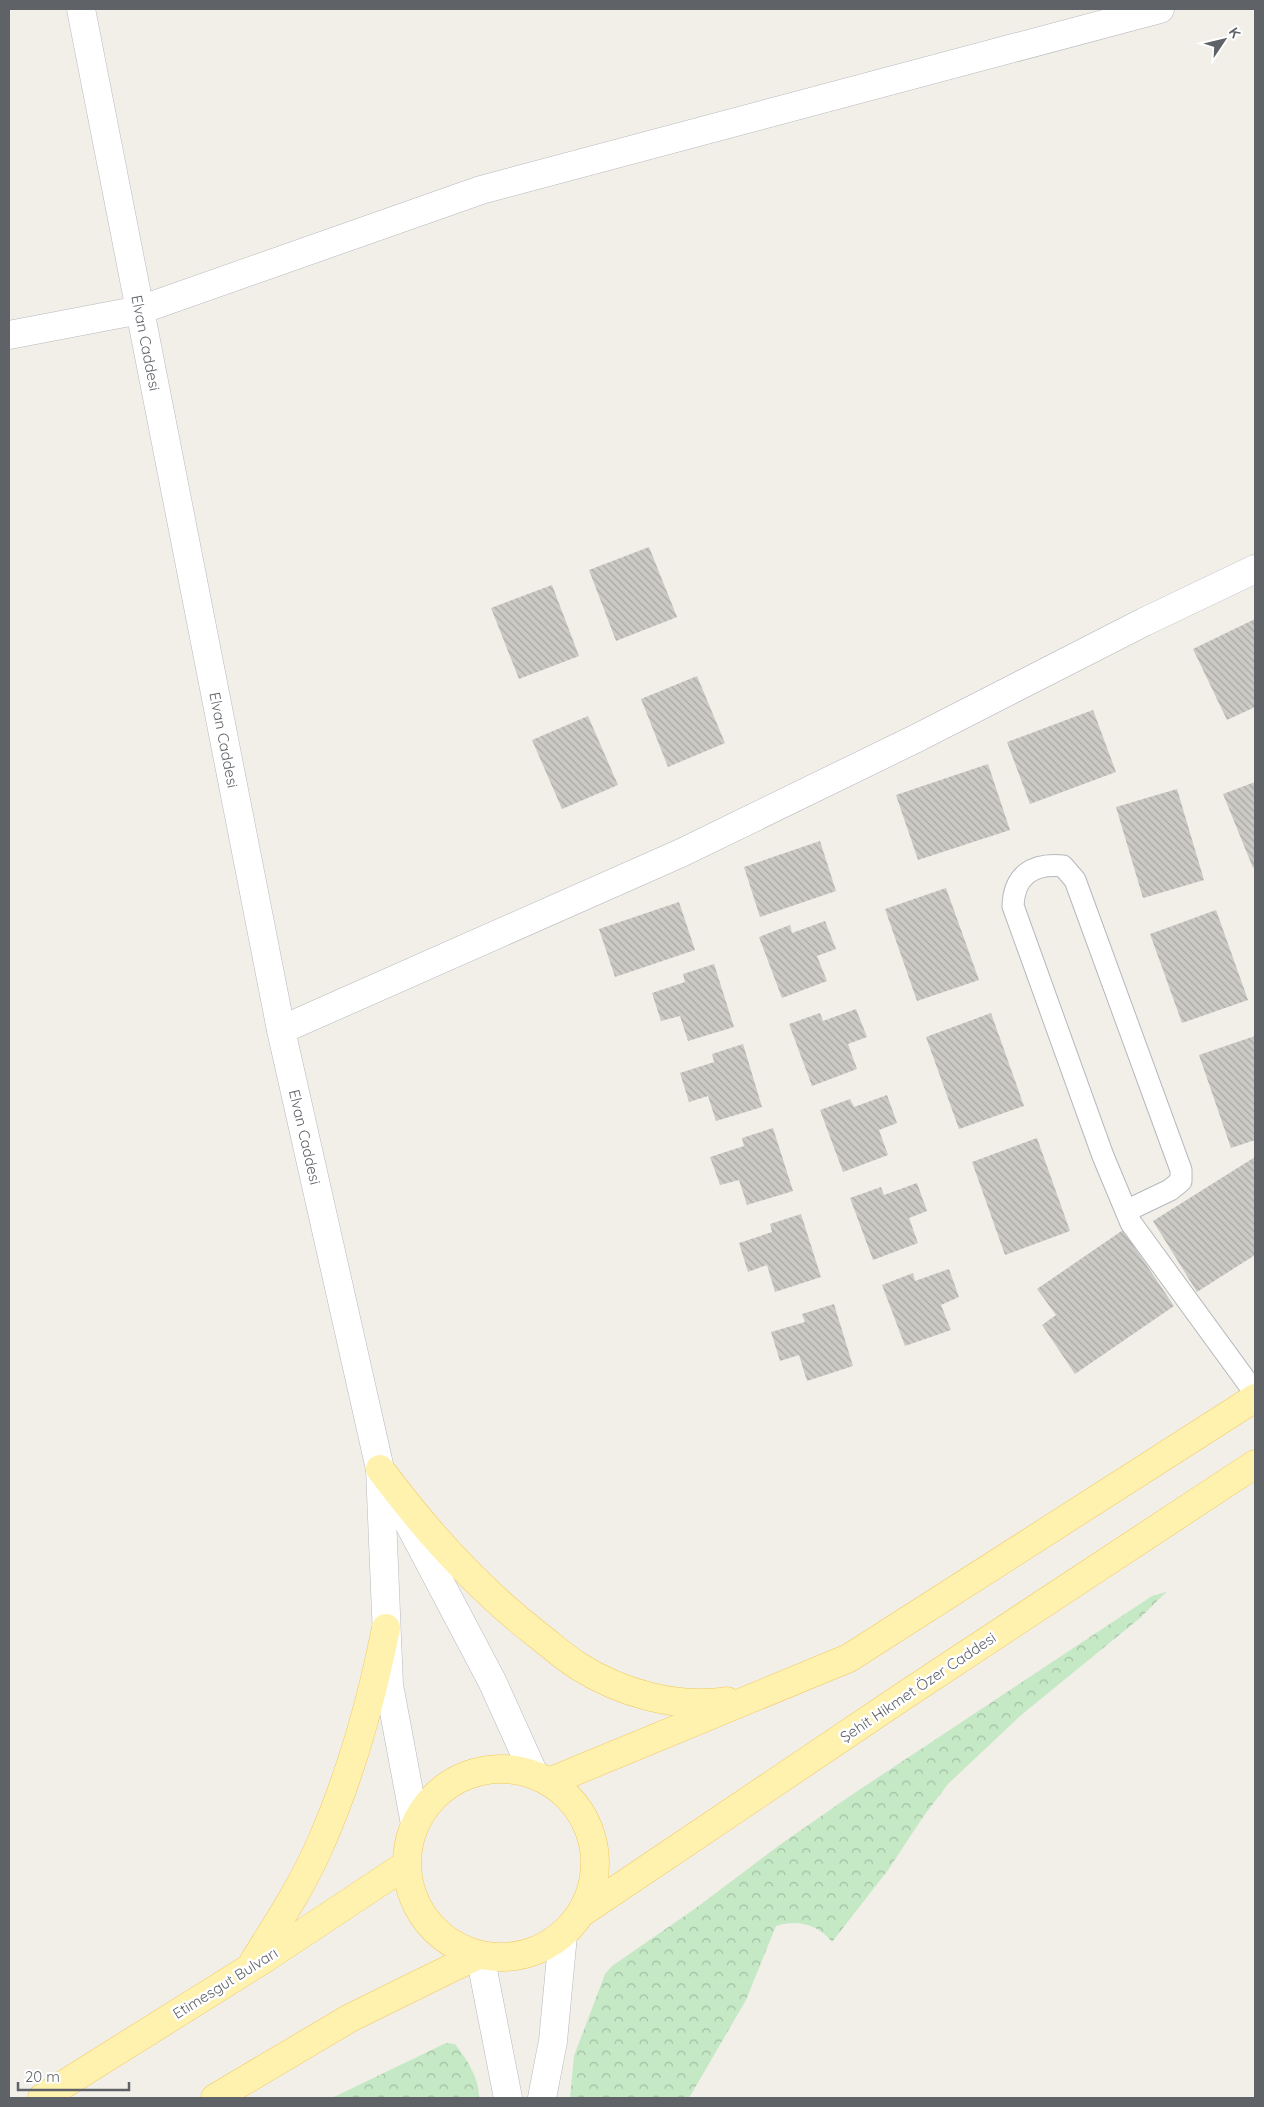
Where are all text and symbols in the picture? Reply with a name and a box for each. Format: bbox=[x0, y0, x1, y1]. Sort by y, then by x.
north arrow bbox=[1199, 15, 1249, 65]
text: K bbox=[1225, 24, 1245, 41]
street label: Elvan Caddesi bbox=[127, 294, 165, 392]
street label: Elvan Caddesi bbox=[205, 691, 243, 789]
street label: Elvan Caddesi bbox=[285, 1088, 325, 1186]
street label: Şehit Hikmet Özer Caddesi bbox=[836, 1628, 1000, 1746]
street label: Etimesgut Bulvarı bbox=[169, 1943, 281, 2023]
scale bar bbox=[18, 2060, 129, 2092]
text: 20 m bbox=[25, 2067, 60, 2086]

